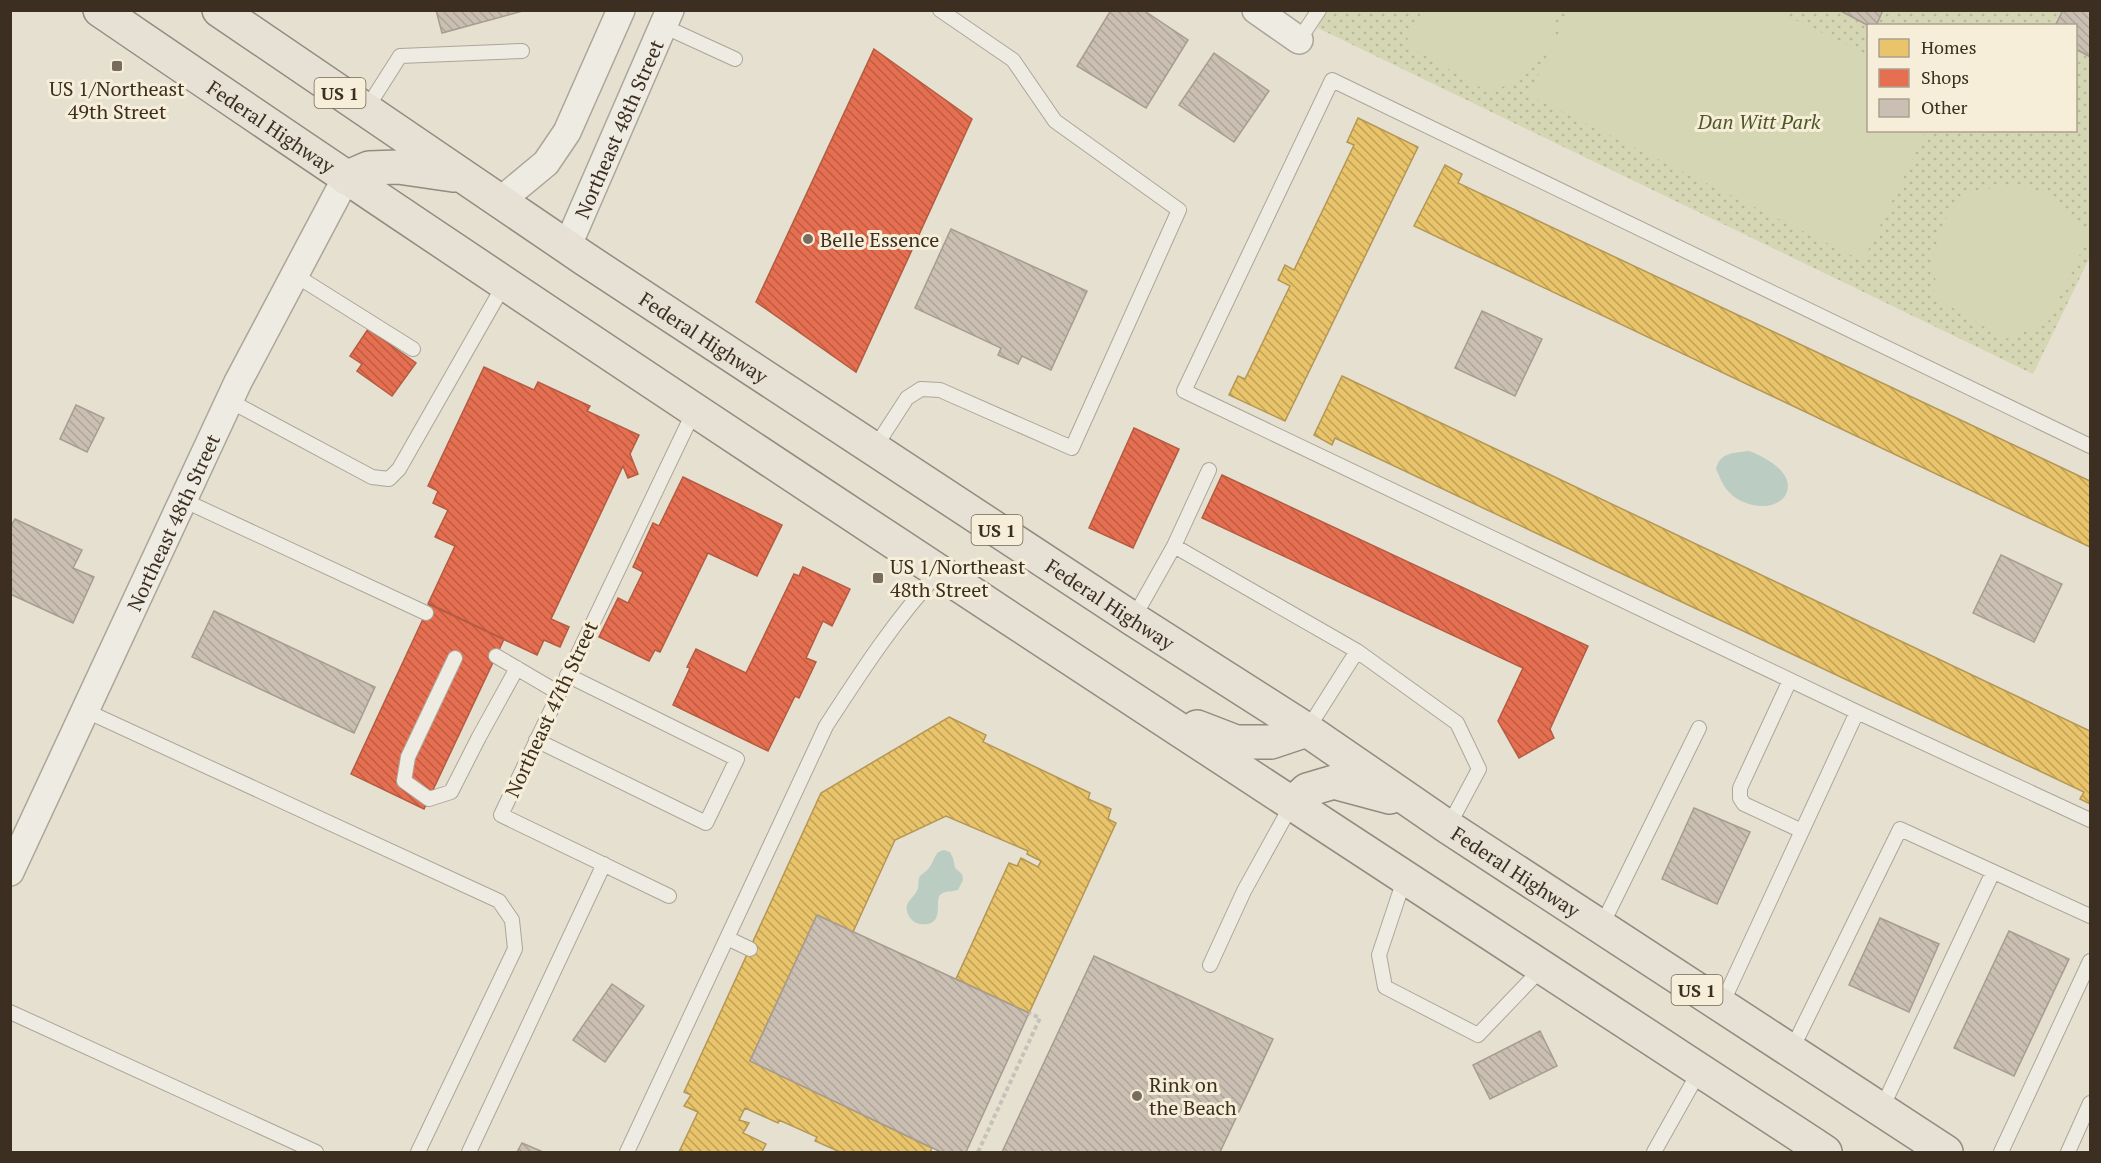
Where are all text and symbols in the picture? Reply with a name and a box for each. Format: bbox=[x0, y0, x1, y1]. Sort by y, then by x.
legend bbox=[1867, 24, 2077, 132]
street label: Northeast 48th Street bbox=[568, 35, 669, 222]
text: Homes bbox=[1921, 35, 1976, 59]
marker: US 1/Northeast 49th Street bbox=[110, 59, 124, 73]
text: Shops bbox=[1921, 65, 1969, 89]
street label: Federal Highway bbox=[202, 74, 341, 180]
place label: US 1/Northeast 49th Street bbox=[49, 75, 185, 125]
road number: US 1 bbox=[314, 78, 366, 108]
text: Other bbox=[1921, 95, 1968, 119]
park label: Dan Witt Park bbox=[1697, 108, 1821, 135]
place label: Belle Essence bbox=[820, 226, 939, 253]
marker: Belle Essence bbox=[801, 232, 815, 246]
street label: Federal Highway bbox=[634, 285, 774, 390]
street label: Northeast 48th Street bbox=[120, 429, 226, 615]
road number: US 1 bbox=[972, 515, 1022, 545]
street label: Federal Highway bbox=[1041, 552, 1181, 656]
place label: US 1/Northeast 48th Street bbox=[890, 553, 1026, 603]
marker: US 1/Northeast 48th Street bbox=[871, 571, 885, 585]
street label: Northeast 47th Street bbox=[498, 616, 604, 801]
street label: Federal Highway bbox=[1446, 819, 1586, 924]
road number: US 1 bbox=[1672, 975, 1722, 1005]
place label: Rink on the Beach bbox=[1149, 1071, 1237, 1121]
marker: Rink on the Beach bbox=[1130, 1089, 1144, 1103]

